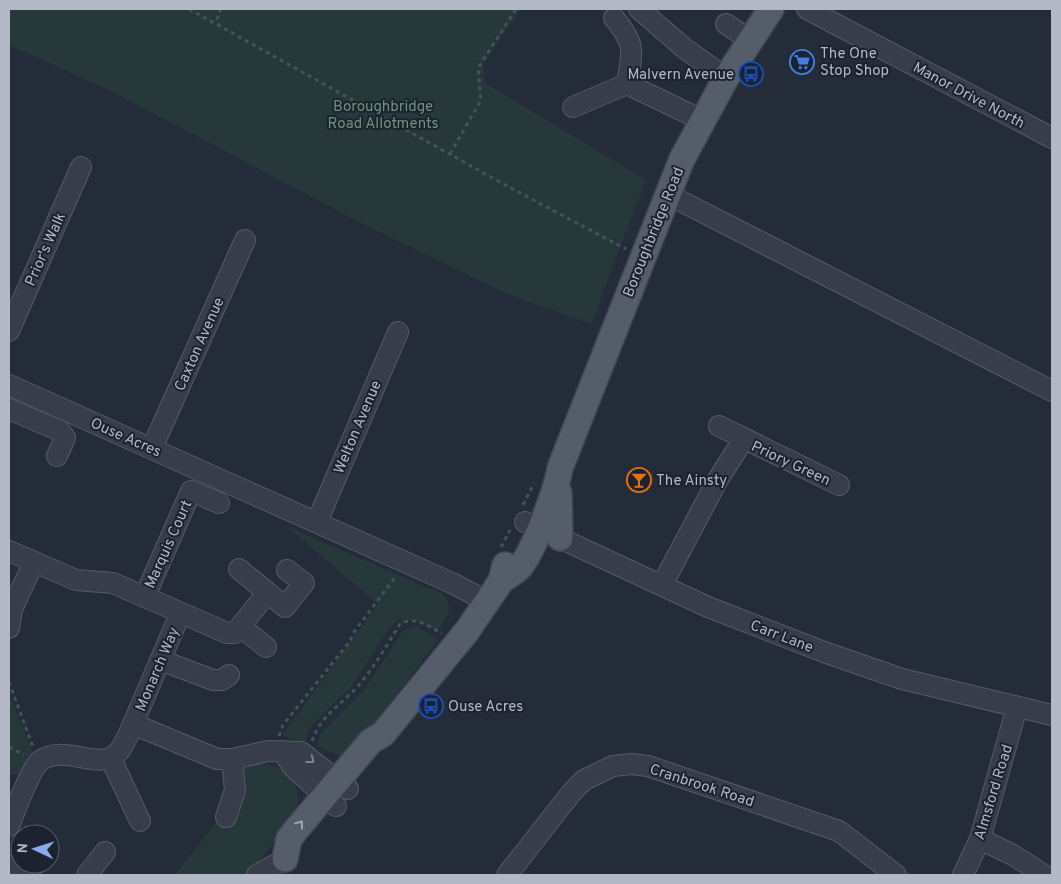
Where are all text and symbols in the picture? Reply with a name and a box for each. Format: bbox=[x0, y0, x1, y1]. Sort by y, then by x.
place label: The One Stop Shop bbox=[820, 45, 889, 81]
supermarket icon: The One Stop Shop bbox=[789, 49, 815, 75]
street label: Manor Drive North bbox=[909, 59, 1027, 134]
bus stop icon: Malvern Avenue bbox=[738, 61, 764, 87]
place label: Malvern Avenue bbox=[627, 66, 734, 85]
park label: Boroughbridge Road Allotments bbox=[328, 98, 438, 134]
street label: Boroughbridge Road bbox=[620, 165, 689, 300]
street label: Prior's Walk bbox=[22, 210, 71, 289]
street label: Caxton Avenue bbox=[171, 295, 230, 395]
street label: Welton Avenue bbox=[330, 378, 387, 477]
street label: Ouse Acres bbox=[87, 414, 164, 462]
street label: Priory Green bbox=[748, 438, 833, 491]
bar icon: The Ainsty bbox=[626, 467, 652, 493]
place label: The Ainsty bbox=[656, 472, 727, 491]
street label: Marquis Court bbox=[141, 497, 197, 592]
street label: Carr Lane bbox=[747, 617, 816, 658]
street label: Monarch Way bbox=[132, 625, 185, 715]
bus stop icon: Ouse Acres bbox=[418, 693, 444, 719]
place label: Ouse Acres bbox=[448, 698, 523, 717]
street label: Almsford Road bbox=[971, 742, 1018, 842]
one-way arrow bbox=[305, 754, 315, 763]
street label: Cranbrook Road bbox=[647, 761, 756, 812]
one-way arrow bbox=[294, 820, 303, 830]
north arrow bbox=[10, 824, 60, 874]
text: N bbox=[15, 843, 32, 854]

